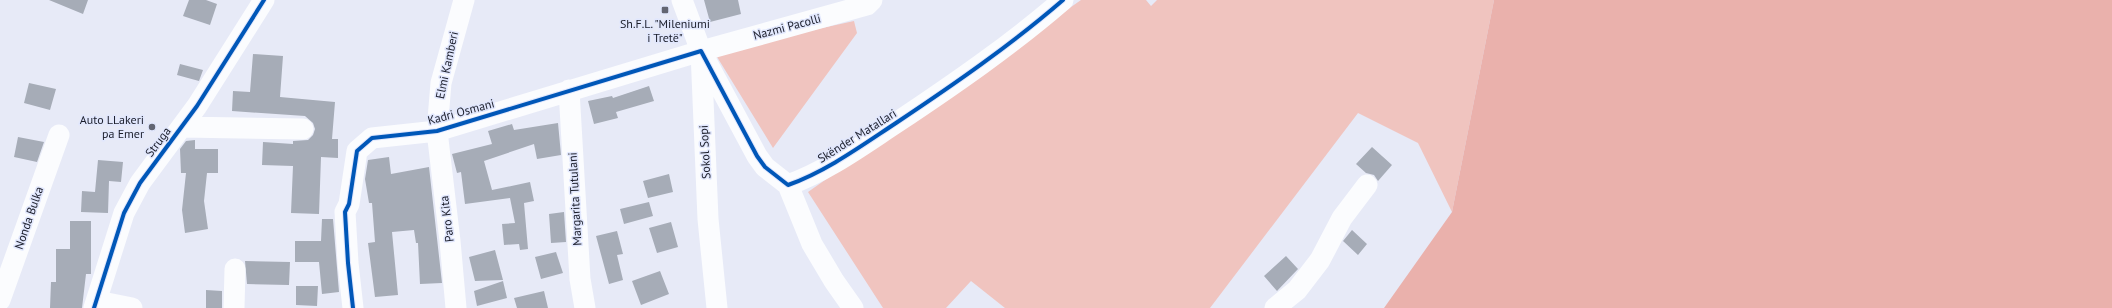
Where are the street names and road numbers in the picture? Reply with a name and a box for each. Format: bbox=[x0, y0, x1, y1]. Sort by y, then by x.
street label: Nazmi Pacolli bbox=[751, 10, 822, 43]
street label: Elmi Kamberi bbox=[432, 30, 461, 100]
street label: Kadri Osmani bbox=[426, 95, 496, 128]
street label: Skënder Matallari bbox=[815, 105, 899, 166]
street label: Struga bbox=[142, 124, 174, 160]
street label: Sokol Sopi bbox=[696, 125, 713, 179]
street label: Margarita Tutulani bbox=[565, 152, 584, 246]
street label: Nonda Bulka bbox=[11, 184, 46, 251]
street label: Paro Kita bbox=[436, 195, 457, 243]

